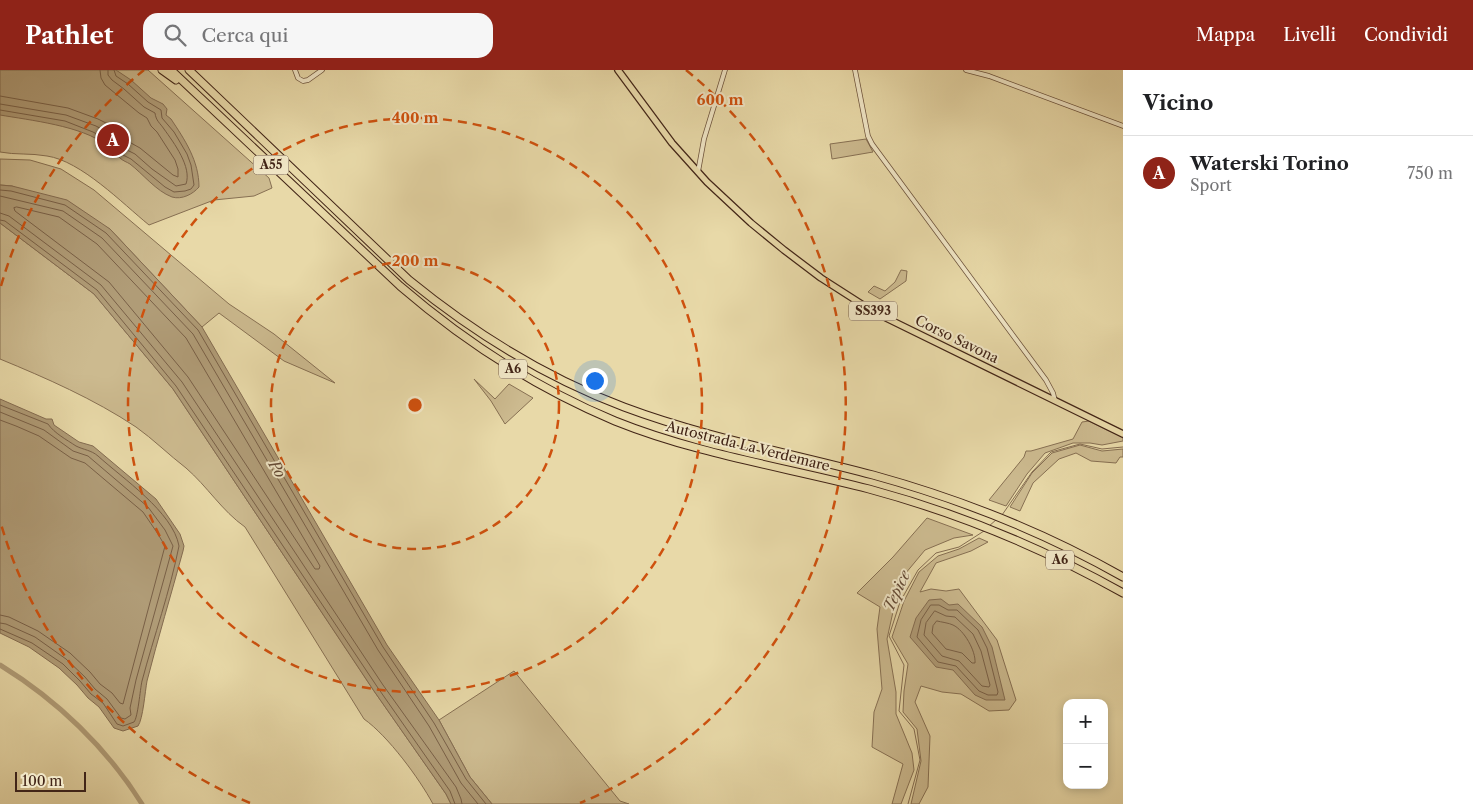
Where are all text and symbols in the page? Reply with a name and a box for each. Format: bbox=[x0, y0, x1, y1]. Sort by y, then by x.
search box bbox=[143, 13, 493, 58]
text: Pathlet bbox=[25, 21, 113, 50]
icon: search bbox=[161, 21, 189, 49]
text: Cerca qui bbox=[201, 24, 288, 47]
text: Mappa bbox=[1196, 24, 1255, 46]
text: Livelli bbox=[1283, 24, 1336, 46]
text: Condividi bbox=[1364, 24, 1448, 46]
text: 600 m bbox=[697, 90, 743, 109]
text: Vicino bbox=[1143, 90, 1213, 115]
text: 400 m bbox=[392, 108, 438, 127]
pin: A bbox=[97, 121, 129, 159]
text: Waterski Torino bbox=[1190, 152, 1349, 175]
road number: A55 bbox=[254, 156, 288, 174]
text: A bbox=[1153, 163, 1165, 183]
text: 750 m bbox=[1407, 163, 1453, 183]
text: Sport bbox=[1190, 175, 1232, 195]
text: 200 m bbox=[392, 251, 438, 270]
road number: SS393 bbox=[849, 302, 897, 320]
street label: Corso Savona bbox=[912, 311, 1002, 367]
road number: A6 bbox=[499, 360, 527, 378]
your location bbox=[582, 368, 608, 394]
centre of rings bbox=[406, 396, 424, 414]
street label: Autostrada La Verdemare bbox=[663, 417, 832, 475]
water label: Po bbox=[264, 456, 290, 481]
road number: A6 bbox=[1046, 550, 1074, 570]
water label: Tepice bbox=[879, 567, 915, 614]
map controls bbox=[1063, 699, 1108, 789]
button: + bbox=[1063, 699, 1108, 744]
button: − bbox=[1063, 744, 1108, 789]
scale bar bbox=[15, 769, 86, 792]
text: 100 m bbox=[22, 772, 62, 790]

